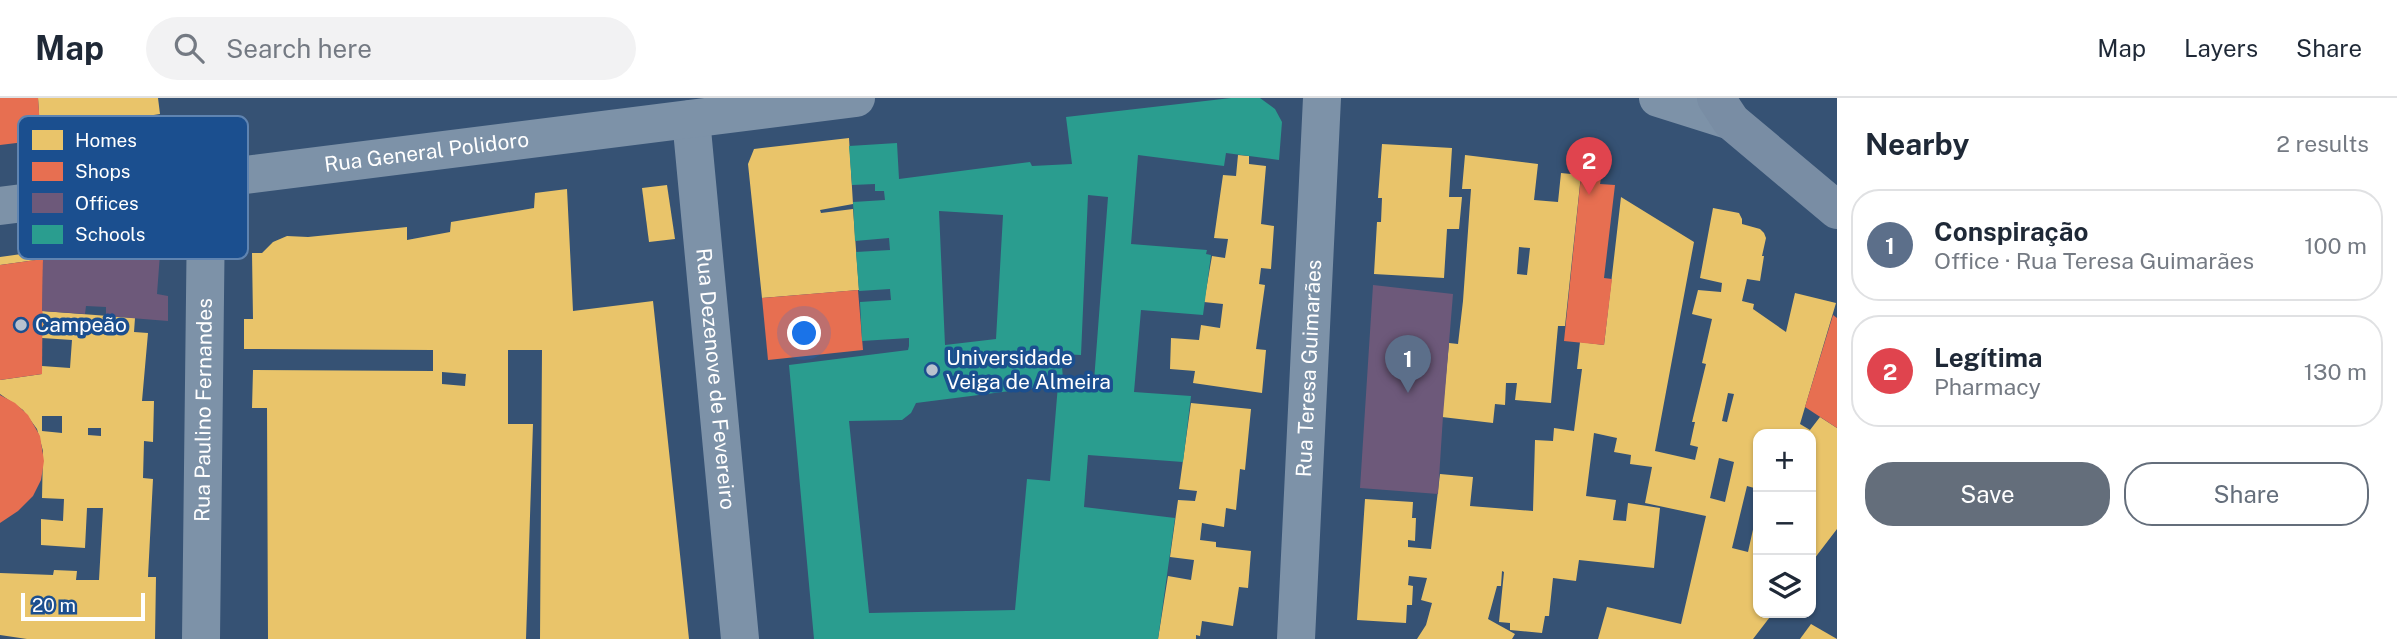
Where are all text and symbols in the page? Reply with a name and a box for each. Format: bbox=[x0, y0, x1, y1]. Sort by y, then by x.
search box bbox=[146, 17, 636, 80]
text: Map bbox=[35, 29, 104, 67]
icon: search bbox=[170, 29, 208, 67]
text: Search here bbox=[226, 33, 372, 64]
text: Map bbox=[2097, 34, 2146, 62]
text: Layers bbox=[2184, 34, 2258, 62]
text: Share bbox=[2296, 34, 2362, 62]
legend bbox=[18, 116, 248, 259]
street label: Rua General Polidoro bbox=[323, 126, 530, 177]
text: Nearby bbox=[1865, 126, 1969, 162]
text: Homes bbox=[75, 129, 137, 151]
text: 2 results bbox=[2276, 130, 2369, 157]
pin: 2 bbox=[1566, 137, 1612, 195]
text: Shops bbox=[75, 160, 130, 182]
text: Offices bbox=[75, 192, 139, 214]
text: Conspiração bbox=[1934, 216, 2088, 247]
text: Schools bbox=[75, 223, 145, 245]
text: 1 bbox=[1885, 232, 1895, 259]
text: 100 m bbox=[2304, 232, 2367, 259]
street label: Rua Dezenove de Fevereiro bbox=[691, 247, 741, 511]
text: Office · Rua Teresa Guimarães bbox=[1934, 247, 2254, 274]
street label: Rua Teresa Guimarães bbox=[1291, 259, 1326, 478]
street label: Rua Paulino Fernandes bbox=[189, 298, 217, 522]
place label: Campeão bbox=[35, 312, 127, 337]
your location bbox=[787, 316, 821, 350]
marker: Campeão bbox=[13, 317, 29, 333]
pin: 1 bbox=[1385, 335, 1431, 393]
text: Legítima bbox=[1934, 342, 2043, 373]
place label: Universidade Veiga de Almeira bbox=[946, 345, 1111, 394]
text: 2 bbox=[1883, 358, 1897, 385]
text: 130 m bbox=[2304, 358, 2367, 385]
marker: Universidade Veiga de Almeira bbox=[924, 362, 940, 378]
text: Pharmacy bbox=[1934, 373, 2041, 400]
map controls bbox=[1753, 429, 1816, 618]
button: + bbox=[1753, 429, 1816, 492]
button: Save bbox=[1865, 462, 2110, 526]
button: Share bbox=[2124, 462, 2369, 526]
button: − bbox=[1753, 492, 1816, 555]
button: layers bbox=[1753, 555, 1816, 618]
scale bar bbox=[21, 590, 145, 622]
text: 20 m bbox=[32, 594, 76, 616]

